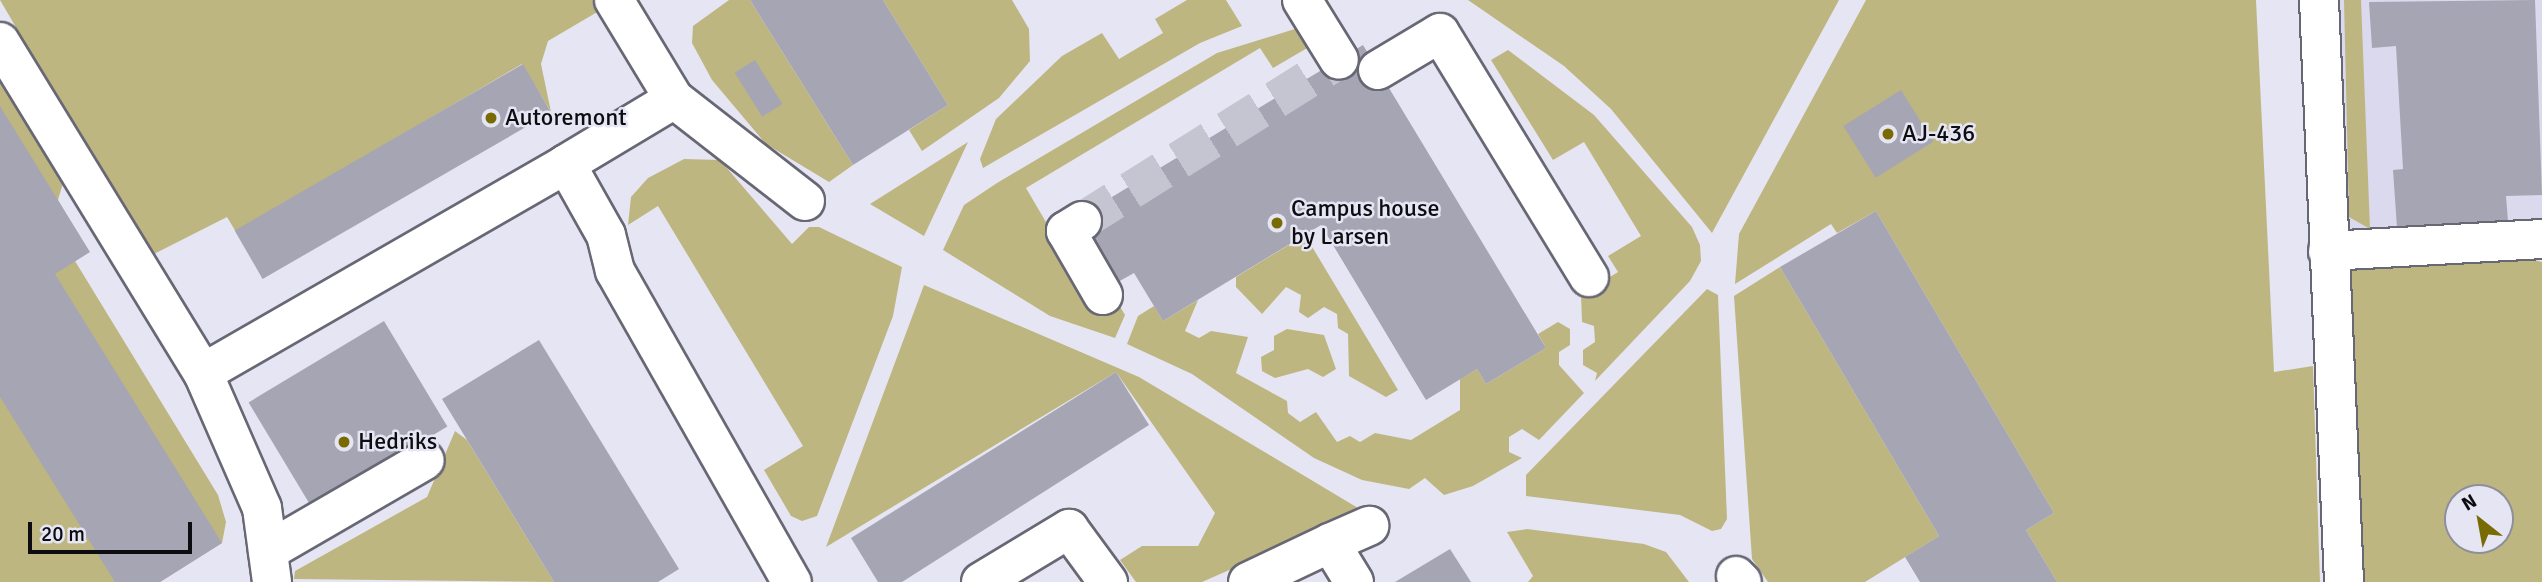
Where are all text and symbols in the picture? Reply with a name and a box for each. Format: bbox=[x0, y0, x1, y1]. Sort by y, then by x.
place label: Autoremont bbox=[505, 104, 627, 132]
marker: Autoremont bbox=[483, 110, 499, 126]
place label: AJ-436 bbox=[1902, 120, 1975, 148]
marker: AJ-436 bbox=[1880, 126, 1896, 142]
place label: Campus house by Larsen bbox=[1291, 195, 1439, 251]
marker: Campus house by Larsen bbox=[1269, 215, 1285, 231]
place label: Hedriks bbox=[358, 428, 437, 456]
marker: Hedriks bbox=[336, 434, 352, 450]
north arrow bbox=[2444, 484, 2514, 554]
text: N bbox=[2457, 489, 2481, 516]
scale bar bbox=[32, 508, 196, 552]
text: 20 m bbox=[41, 521, 85, 547]

